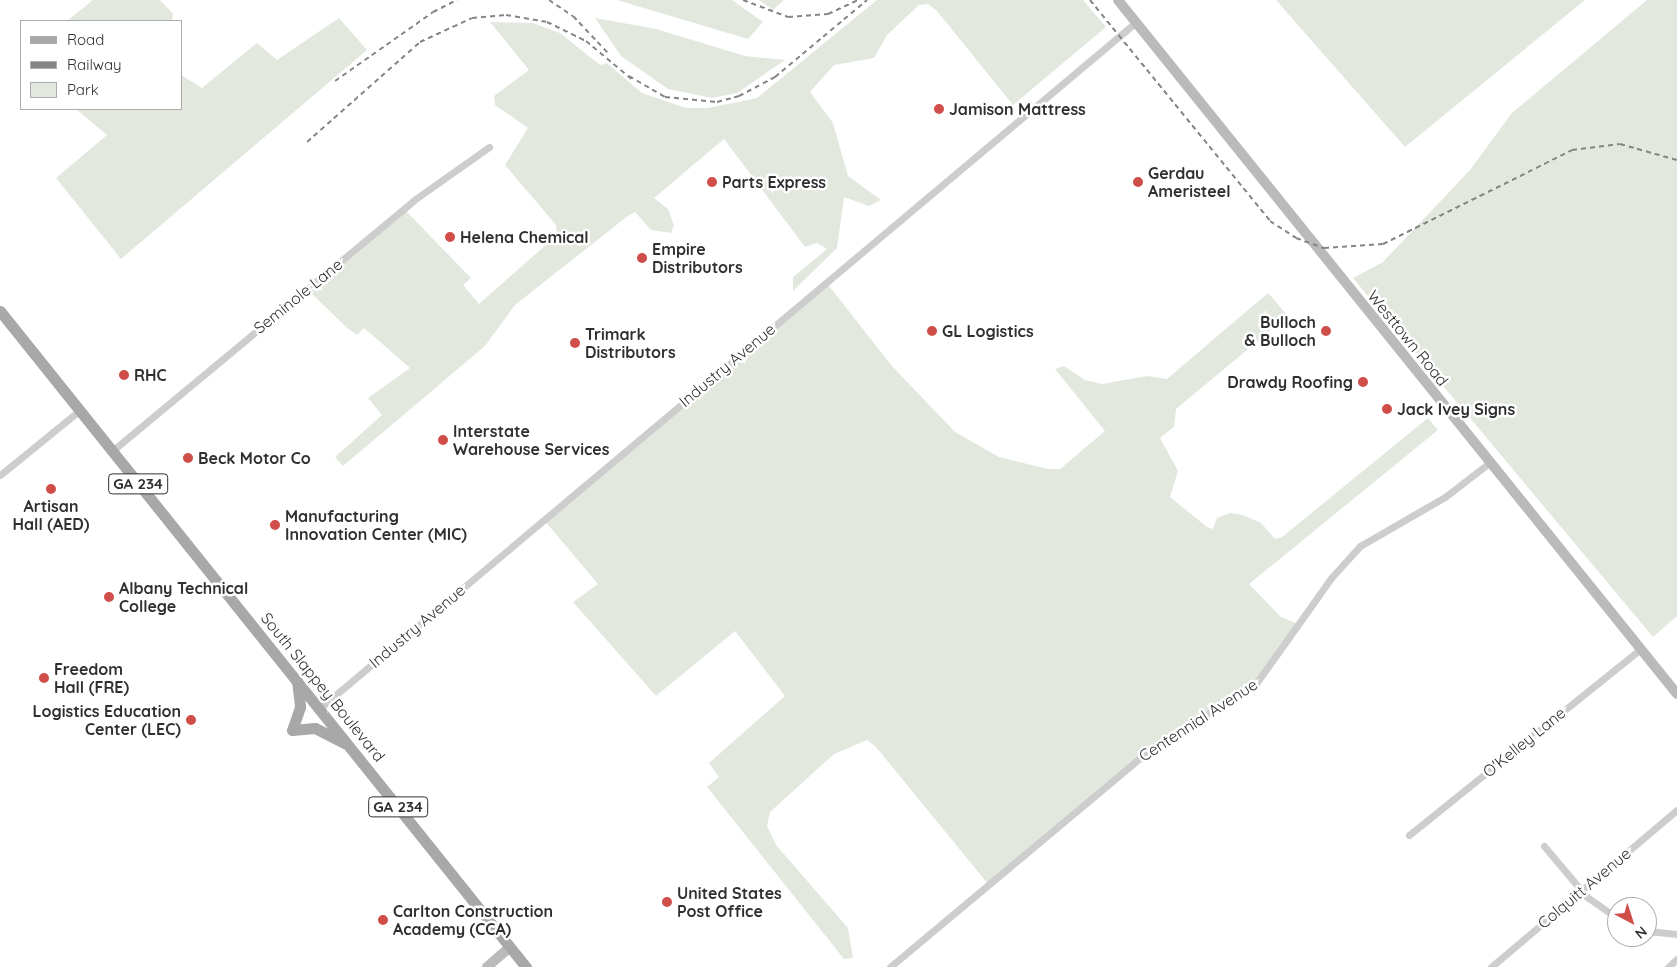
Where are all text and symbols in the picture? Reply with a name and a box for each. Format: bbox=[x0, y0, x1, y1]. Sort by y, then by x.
legend bbox=[20, 20, 182, 110]
text: Road bbox=[67, 30, 104, 49]
text: Railway bbox=[67, 55, 122, 74]
text: Park bbox=[67, 80, 99, 99]
place label: Jamison Mattress bbox=[949, 99, 1086, 119]
marker: Jamison Mattress bbox=[933, 103, 945, 115]
place label: Gerdau Ameristeel bbox=[1148, 163, 1231, 201]
place label: Parts Express bbox=[722, 172, 826, 192]
marker: Parts Express bbox=[706, 176, 718, 188]
marker: Gerdau Ameristeel bbox=[1132, 176, 1144, 188]
place label: Helena Chemical bbox=[460, 227, 589, 247]
marker: Helena Chemical bbox=[444, 231, 456, 243]
place label: Empire Distributors bbox=[652, 239, 743, 277]
marker: Empire Distributors bbox=[636, 252, 648, 264]
street label: Seminole Lane bbox=[250, 254, 346, 338]
street label: Westtown Road bbox=[1364, 286, 1452, 390]
place label: Bulloch & Bulloch bbox=[1244, 312, 1316, 350]
street label: Industry Avenue bbox=[675, 319, 779, 411]
place label: GL Logistics bbox=[942, 321, 1034, 341]
place label: Trimark Distributors bbox=[585, 324, 676, 362]
marker: GL Logistics bbox=[926, 325, 938, 337]
marker: Bulloch & Bulloch bbox=[1320, 325, 1332, 337]
marker: Trimark Distributors bbox=[569, 337, 581, 349]
place label: RHC bbox=[134, 365, 167, 385]
marker: RHC bbox=[118, 369, 130, 381]
place label: Drawdy Roofing bbox=[1227, 372, 1353, 392]
marker: Drawdy Roofing bbox=[1357, 376, 1369, 388]
place label: Jack Ivey Signs bbox=[1397, 399, 1515, 419]
marker: Jack Ivey Signs bbox=[1381, 403, 1393, 415]
place label: Interstate Warehouse Services bbox=[453, 421, 609, 459]
marker: Interstate Warehouse Services bbox=[437, 434, 449, 446]
place label: Beck Motor Co bbox=[198, 448, 311, 468]
marker: Beck Motor Co bbox=[182, 452, 194, 464]
road number: GA 234 bbox=[108, 472, 168, 496]
marker: Artisan Hall (AED) bbox=[45, 483, 57, 495]
place label: Artisan Hall (AED) bbox=[13, 496, 89, 534]
place label: Manufacturing Innovation Center (MIC) bbox=[285, 506, 467, 544]
marker: Manufacturing Innovation Center (MIC) bbox=[269, 519, 281, 531]
place label: Albany Technical College bbox=[119, 578, 248, 616]
street label: Industry Avenue bbox=[365, 580, 469, 672]
marker: Albany Technical College bbox=[103, 591, 115, 603]
street label: South Slappey Boulevard bbox=[257, 609, 389, 765]
place label: Freedom Hall (FRE) bbox=[54, 659, 129, 697]
marker: Freedom Hall (FRE) bbox=[38, 672, 50, 684]
street label: Centennial Avenue bbox=[1135, 675, 1261, 765]
place label: Logistics Education Center (LEC) bbox=[33, 701, 181, 739]
street label: O'Kelley Lane bbox=[1479, 703, 1569, 781]
marker: Logistics Education Center (LEC) bbox=[185, 714, 197, 726]
road number: GA 234 bbox=[368, 794, 428, 820]
street label: Colquitt Avenue bbox=[1533, 843, 1635, 933]
place label: United States Post Office bbox=[677, 883, 782, 921]
marker: United States Post Office bbox=[661, 896, 673, 908]
north arrow bbox=[1607, 897, 1657, 947]
place label: Carlton Construction Academy (CCA) bbox=[393, 901, 553, 939]
marker: Carlton Construction Academy (CCA) bbox=[377, 914, 389, 926]
text: N bbox=[1631, 923, 1651, 943]

